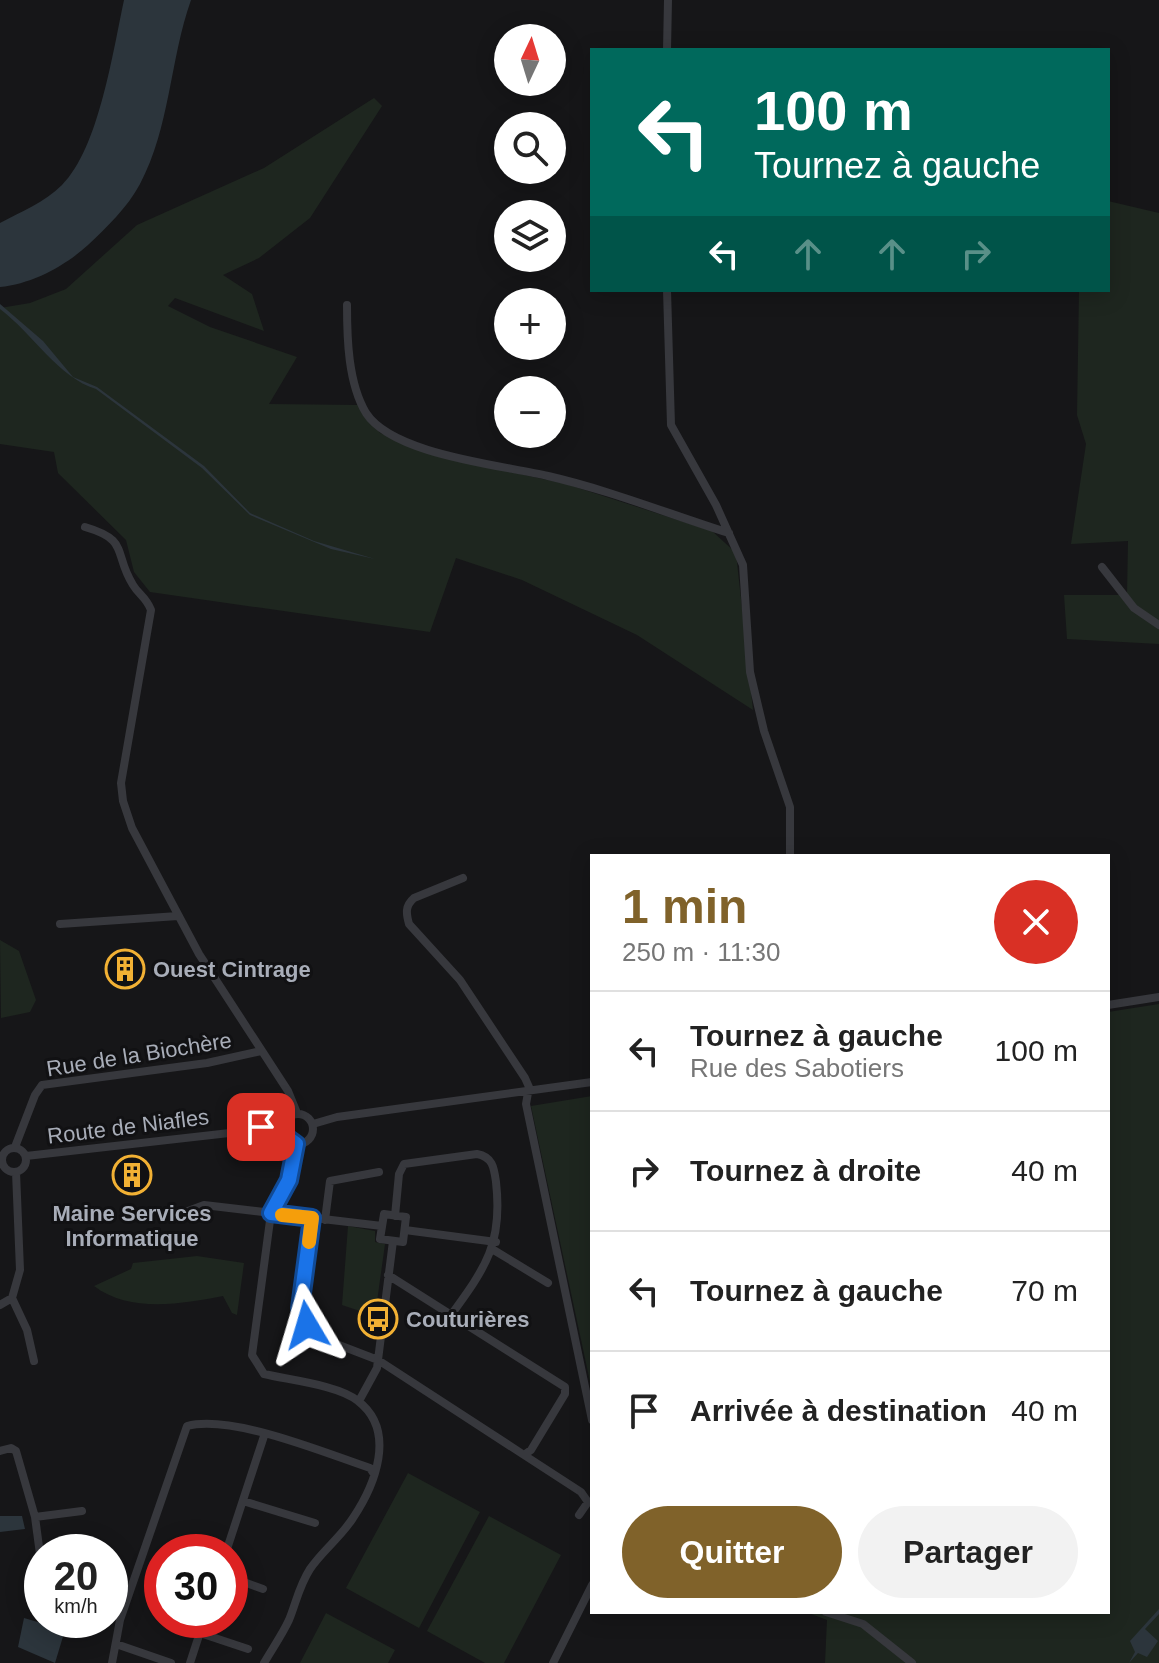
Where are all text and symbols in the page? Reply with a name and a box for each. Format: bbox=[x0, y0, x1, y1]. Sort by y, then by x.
north arrow bbox=[494, 24, 566, 96]
map controls bbox=[494, 24, 566, 448]
text: 100 m bbox=[754, 79, 913, 142]
icon: left bbox=[622, 80, 726, 184]
button: search bbox=[494, 112, 566, 184]
text: Tournez à gauche bbox=[754, 145, 1040, 186]
button: layers bbox=[494, 200, 566, 272]
icon: left bbox=[702, 232, 746, 276]
icon: ahead bbox=[786, 232, 830, 276]
icon: ahead bbox=[870, 232, 914, 276]
icon: right bbox=[954, 232, 998, 276]
button: + bbox=[494, 288, 566, 360]
button: − bbox=[494, 376, 566, 448]
text: 1 min bbox=[622, 880, 747, 933]
button: close bbox=[994, 880, 1078, 964]
text: 250 m · 11:30 bbox=[622, 937, 781, 967]
building icon: Ouest Cintrage bbox=[104, 948, 146, 990]
place label: Ouest Cintrage bbox=[153, 957, 311, 982]
text: Tournez à gauche bbox=[690, 1019, 943, 1052]
street label: Rue de la Biochère bbox=[45, 1028, 233, 1081]
icon: left bbox=[622, 1029, 666, 1073]
text: 100 m bbox=[995, 1034, 1078, 1067]
text: Rue des Sabotiers bbox=[690, 1053, 904, 1083]
pin bbox=[227, 1093, 295, 1161]
street label: Route de Niafles bbox=[46, 1104, 210, 1149]
icon: arrive bbox=[239, 1105, 283, 1149]
icon: right bbox=[622, 1149, 666, 1193]
building icon: Maine Services Informatique bbox=[111, 1154, 153, 1196]
text: Tournez à droite bbox=[690, 1154, 921, 1187]
text: 40 m bbox=[1011, 1154, 1078, 1187]
place label: Maine Services Informatique bbox=[53, 1201, 211, 1251]
icon: left bbox=[622, 1269, 666, 1313]
text: Tournez à gauche bbox=[690, 1274, 943, 1307]
text: 70 m bbox=[1011, 1274, 1078, 1307]
position arrow bbox=[265, 1283, 349, 1367]
bus stop icon: Couturières bbox=[357, 1298, 399, 1340]
place label: Couturières bbox=[406, 1307, 529, 1332]
icon: arrive bbox=[622, 1389, 666, 1433]
text: Arrivée à destination bbox=[690, 1394, 987, 1427]
text: 40 m bbox=[1011, 1394, 1078, 1427]
button: Quitter bbox=[622, 1506, 842, 1598]
button: Partager bbox=[858, 1506, 1078, 1598]
speed limit sign: 30 bbox=[144, 1534, 248, 1638]
text: 20 bbox=[54, 1554, 98, 1598]
text: km/h bbox=[54, 1595, 98, 1617]

